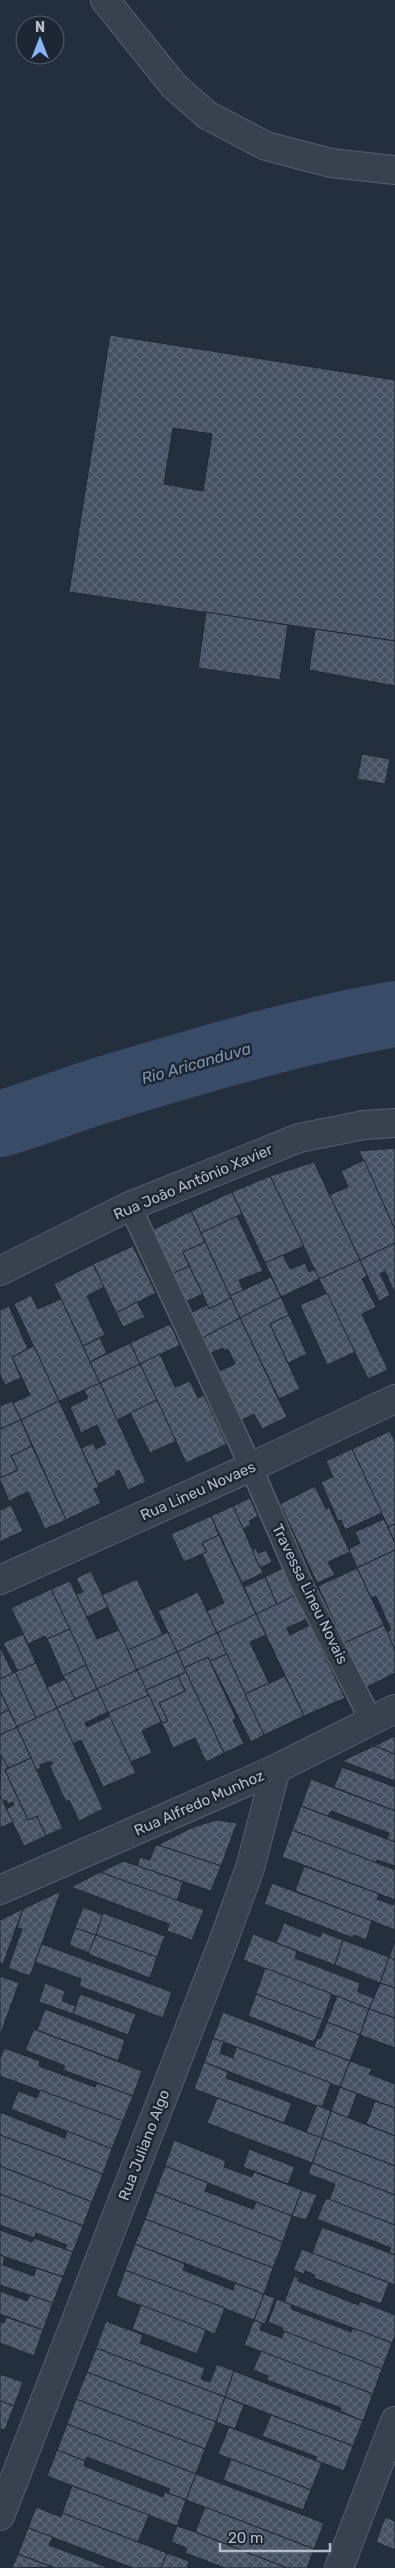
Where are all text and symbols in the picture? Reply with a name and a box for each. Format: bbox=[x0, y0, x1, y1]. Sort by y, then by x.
north arrow bbox=[15, 15, 65, 65]
text: N bbox=[35, 19, 45, 36]
water label: Rio Aricanduva bbox=[139, 1039, 253, 1088]
street label: Rua João Antônio Xavier bbox=[111, 1140, 276, 1224]
street label: Rua Lineu Novaes bbox=[138, 1457, 259, 1524]
street label: Travessa Lineu Novais bbox=[268, 1521, 352, 1667]
street label: Rua Alfredo Munhoz bbox=[131, 1766, 267, 1840]
street label: Rua Juliano Algo bbox=[115, 2087, 173, 2203]
scale bar bbox=[220, 2520, 330, 2552]
text: 20 m bbox=[228, 2529, 263, 2547]

